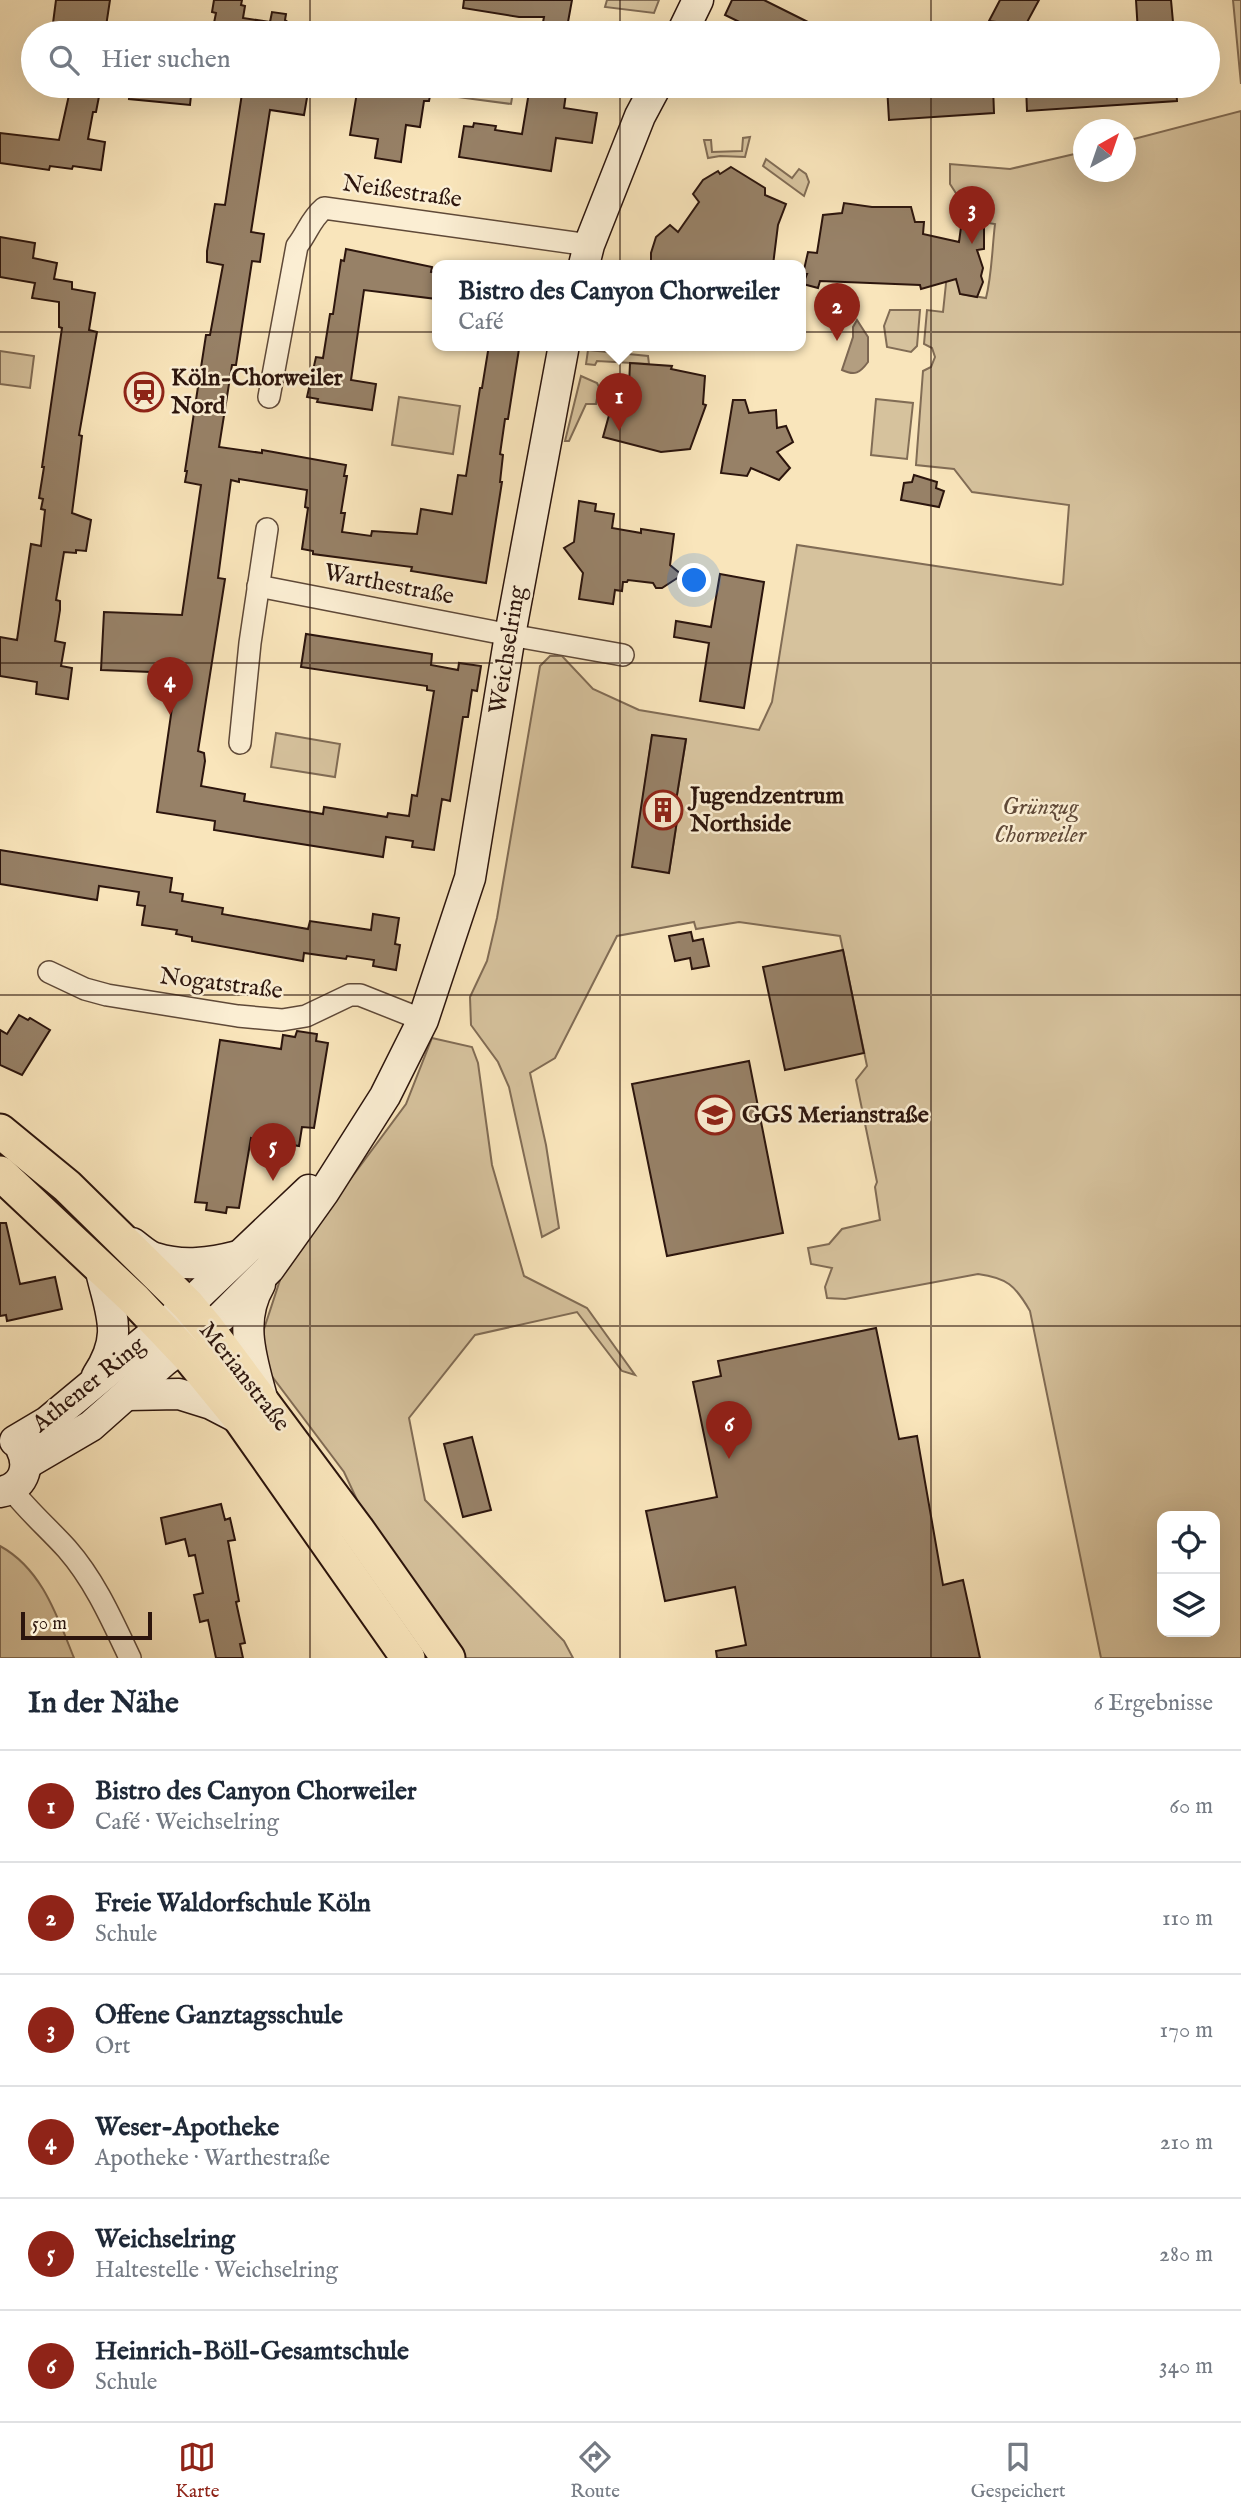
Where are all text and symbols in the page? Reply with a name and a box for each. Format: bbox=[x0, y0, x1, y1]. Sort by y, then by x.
search box bbox=[21, 21, 1220, 98]
icon: search bbox=[45, 41, 83, 79]
text: Hier suchen bbox=[101, 43, 231, 76]
north arrow bbox=[1073, 119, 1136, 182]
street label: Neißestraße bbox=[340, 168, 464, 216]
pin: 3 bbox=[949, 186, 995, 244]
popup bbox=[432, 260, 806, 351]
text: Bistro des Canyon Chorweiler bbox=[458, 275, 780, 308]
pin: 2 bbox=[814, 283, 860, 341]
text: Café bbox=[458, 308, 503, 337]
place label: Köln-Chorweiler Nord bbox=[170, 363, 343, 422]
station icon: Köln-Chorweiler Nord bbox=[123, 371, 165, 413]
pin: 1 bbox=[596, 373, 642, 431]
street label: Warthestraße bbox=[321, 557, 457, 613]
your location bbox=[677, 563, 711, 597]
street label: Weichselring bbox=[483, 583, 534, 716]
pin: 4 bbox=[147, 657, 193, 715]
place label: Jugendzentrum Northside bbox=[687, 781, 845, 840]
building icon: Jugendzentrum Northside bbox=[642, 789, 684, 831]
park label: Grünzug Chorweiler bbox=[994, 792, 1088, 851]
street label: Nogatstraße bbox=[158, 961, 284, 1007]
school or university icon: GGS Merianstraße bbox=[694, 1094, 736, 1136]
place label: GGS Merianstraße bbox=[742, 1100, 929, 1131]
pin: 5 bbox=[250, 1123, 296, 1181]
street label: Merianstraße bbox=[191, 1316, 297, 1438]
street label: Athener Ring bbox=[25, 1329, 153, 1441]
pin: 6 bbox=[706, 1401, 752, 1459]
map controls bbox=[1157, 1511, 1220, 1637]
button: locate bbox=[1157, 1511, 1220, 1574]
button: layers bbox=[1157, 1574, 1220, 1637]
scale bar bbox=[21, 1609, 152, 1641]
text: 50 m bbox=[32, 1612, 67, 1636]
text: In der Nähe bbox=[28, 1685, 179, 1723]
text: 6 Ergebnisse bbox=[1094, 1689, 1213, 1718]
text: Bistro des Canyon Chorweiler bbox=[95, 1775, 416, 1808]
text: 1 bbox=[47, 1792, 55, 1821]
text: 60 m bbox=[1169, 1792, 1213, 1821]
text: Café · Weichselring bbox=[95, 1808, 279, 1837]
text: Freie Waldorfschule Köln bbox=[95, 1887, 371, 1920]
text: 2 bbox=[46, 1904, 56, 1933]
text: 110 m bbox=[1162, 1904, 1213, 1933]
text: Schule bbox=[95, 1920, 157, 1949]
text: Offene Ganztagsschule bbox=[95, 1999, 343, 2032]
text: 3 bbox=[47, 2016, 55, 2045]
text: 170 m bbox=[1160, 2016, 1213, 2045]
text: Ort bbox=[95, 2032, 130, 2061]
text: Weser-Apotheke bbox=[95, 2111, 279, 2144]
text: 4 bbox=[45, 2128, 57, 2157]
text: 210 m bbox=[1160, 2128, 1213, 2157]
text: Apotheke · Warthestraße bbox=[95, 2144, 330, 2173]
text: Weichselring bbox=[95, 2223, 235, 2256]
text: 5 bbox=[47, 2240, 55, 2269]
text: 280 m bbox=[1159, 2240, 1213, 2269]
text: Haltestelle · Weichselring bbox=[95, 2256, 338, 2285]
text: Heinrich-Böll-Gesamtschule bbox=[95, 2335, 409, 2368]
text: 6 bbox=[46, 2352, 56, 2381]
text: 340 m bbox=[1159, 2352, 1213, 2381]
text: Schule bbox=[95, 2368, 157, 2397]
tab: Karte bbox=[175, 2438, 220, 2504]
tab: Route bbox=[570, 2438, 620, 2504]
tab: Gespeichert bbox=[971, 2438, 1066, 2504]

